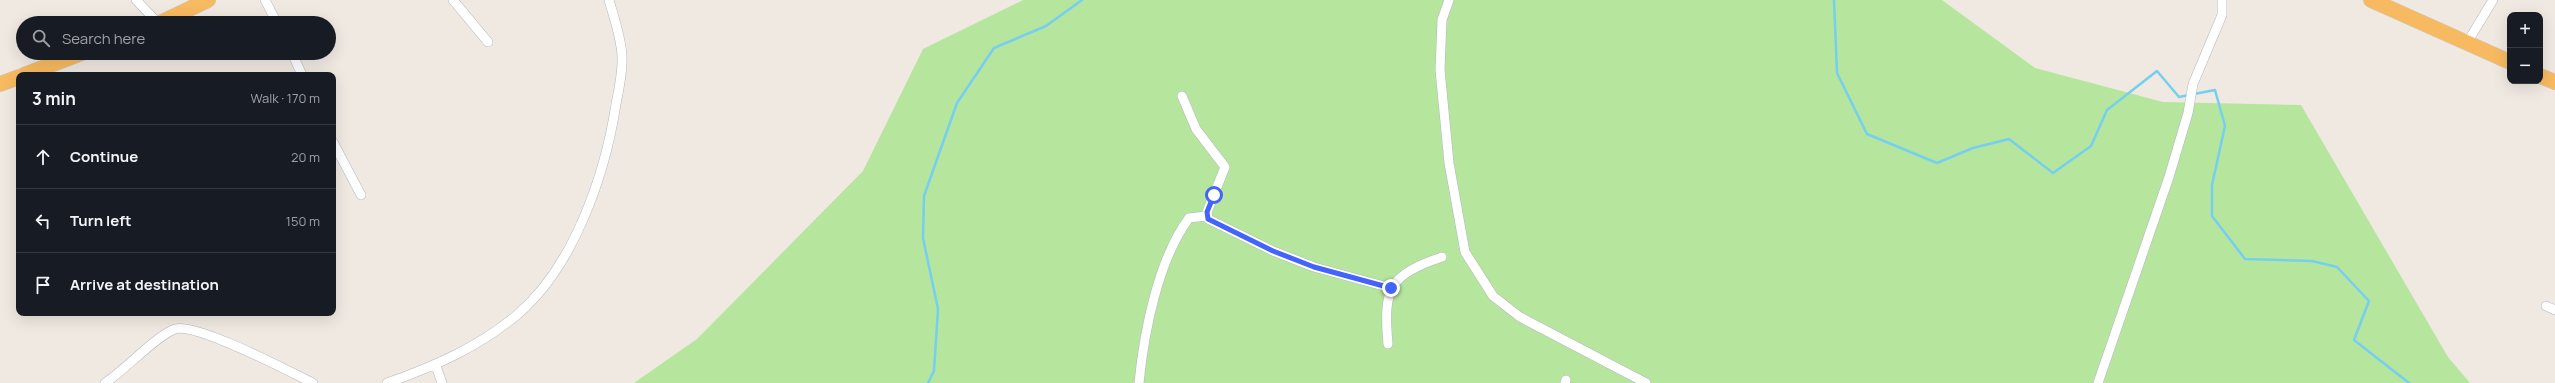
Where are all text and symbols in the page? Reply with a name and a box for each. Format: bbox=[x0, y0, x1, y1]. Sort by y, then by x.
map controls bbox=[2507, 12, 2543, 84]
button: + bbox=[2507, 12, 2543, 48]
search box bbox=[16, 16, 336, 60]
icon: search bbox=[30, 27, 52, 49]
text: Search here bbox=[62, 28, 145, 49]
button: − bbox=[2507, 48, 2543, 84]
text: 3 min bbox=[32, 87, 76, 110]
text: Walk · 170 m bbox=[250, 89, 320, 107]
icon: ahead bbox=[32, 146, 54, 168]
text: Continue bbox=[70, 146, 138, 167]
text: 20 m bbox=[291, 148, 320, 166]
route start bbox=[1205, 186, 1223, 204]
icon: left bbox=[32, 210, 54, 232]
text: Turn left bbox=[70, 210, 132, 231]
text: 150 m bbox=[286, 212, 320, 230]
icon: arrive bbox=[32, 274, 54, 296]
text: Arrive at destination bbox=[70, 274, 219, 295]
route end bbox=[1382, 279, 1400, 297]

